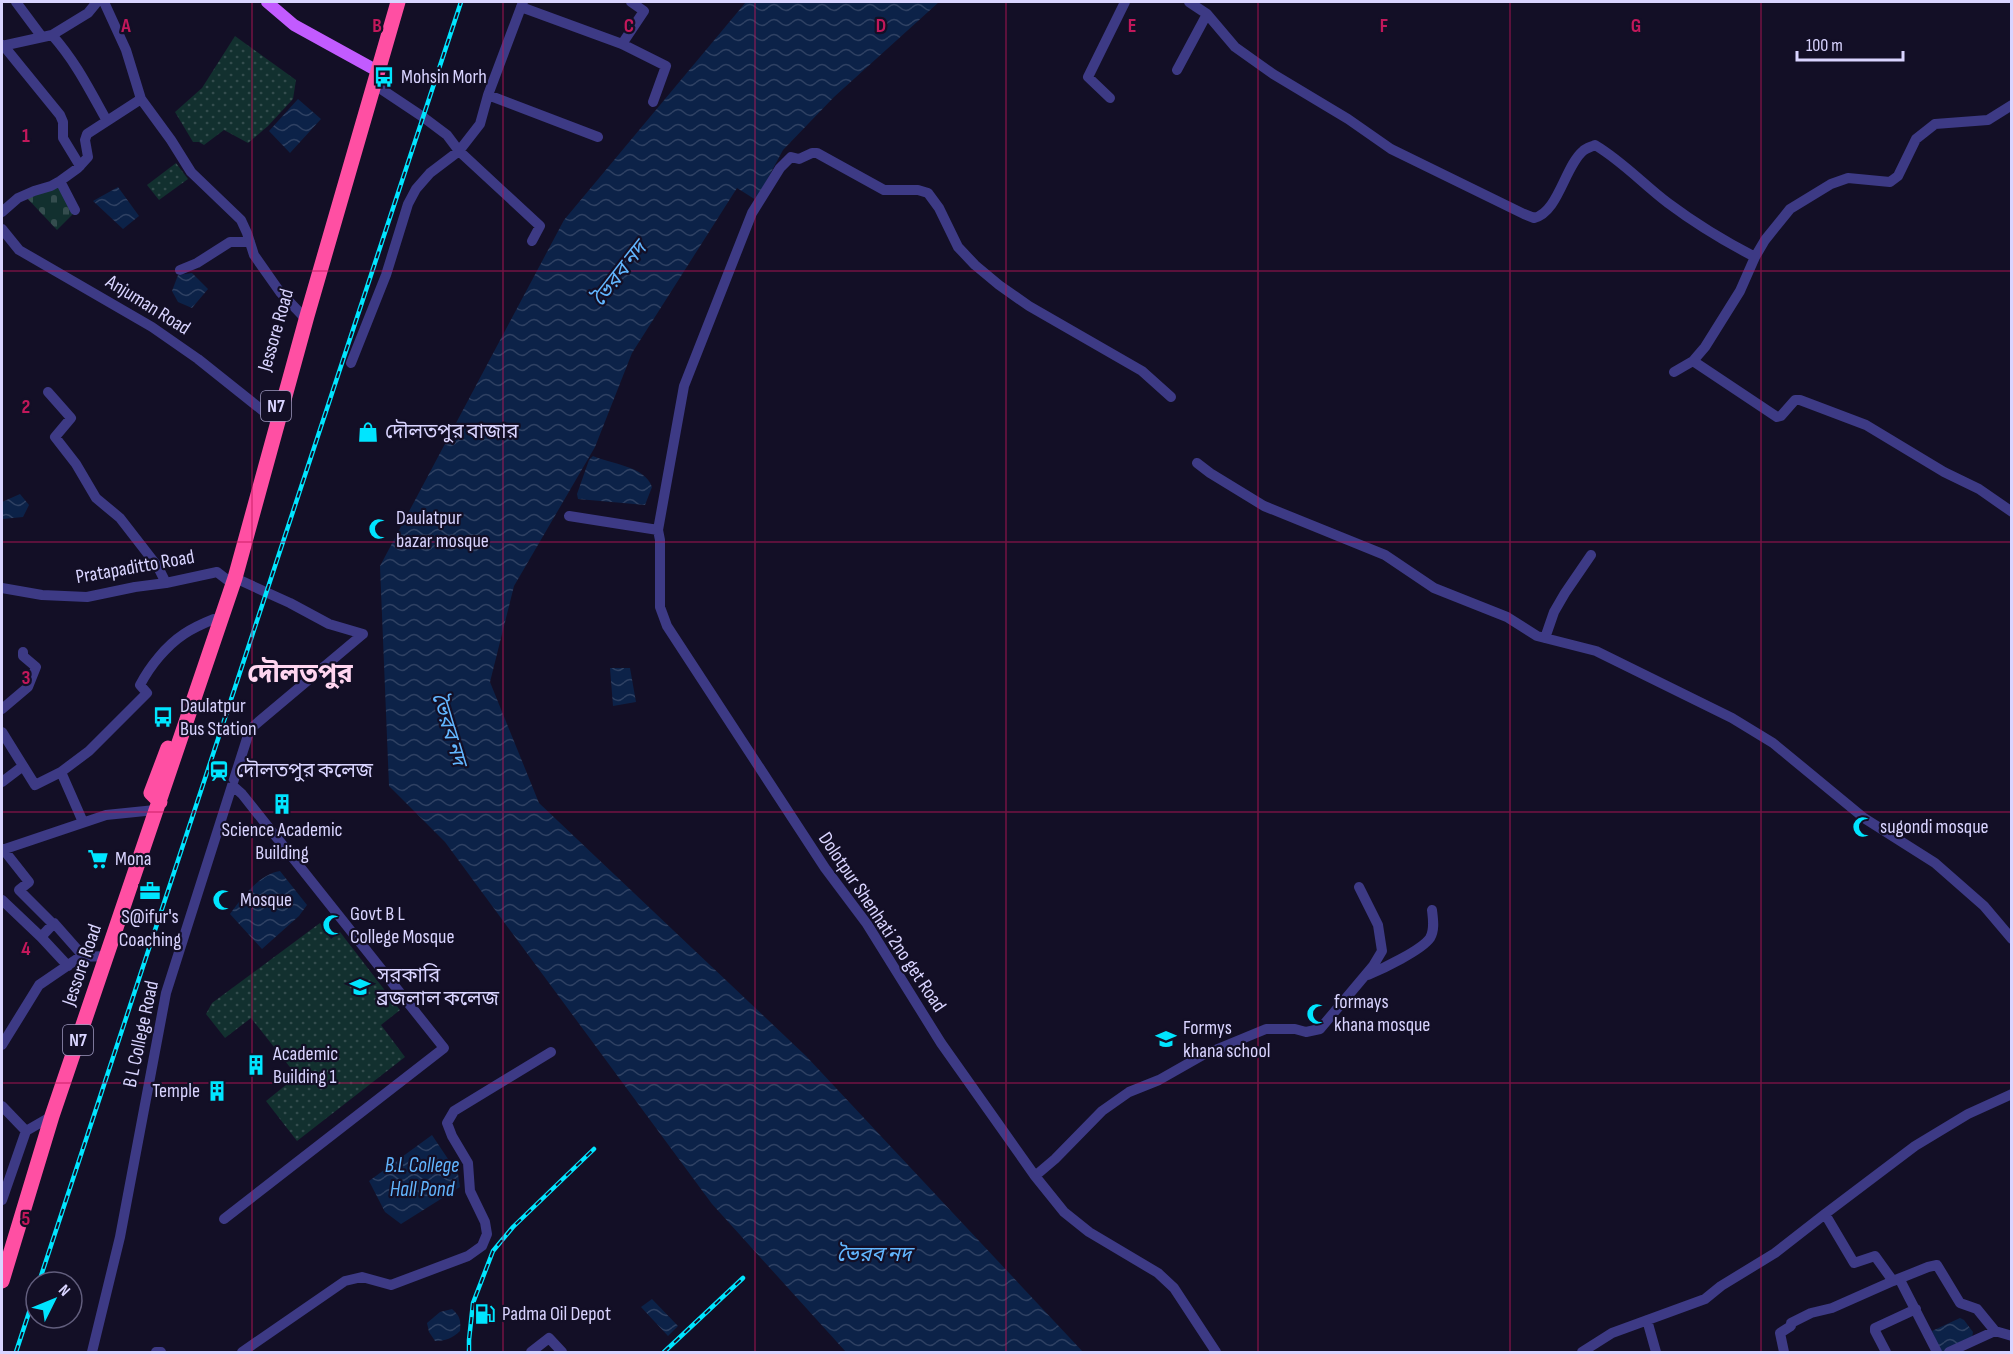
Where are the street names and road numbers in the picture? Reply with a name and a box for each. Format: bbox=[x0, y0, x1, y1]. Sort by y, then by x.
street label: Anjuman Road bbox=[100, 269, 195, 340]
street label: Jessore Road bbox=[253, 286, 299, 375]
road number: N7 bbox=[261, 391, 291, 421]
street label: Pratapaditto Road bbox=[74, 545, 196, 589]
street label: Dolotpur Shenhati 2no get Road bbox=[813, 828, 951, 1016]
street label: Jessore Road bbox=[57, 921, 107, 1010]
street label: B L College Road bbox=[118, 978, 164, 1090]
road number: N7 bbox=[63, 1025, 93, 1055]

